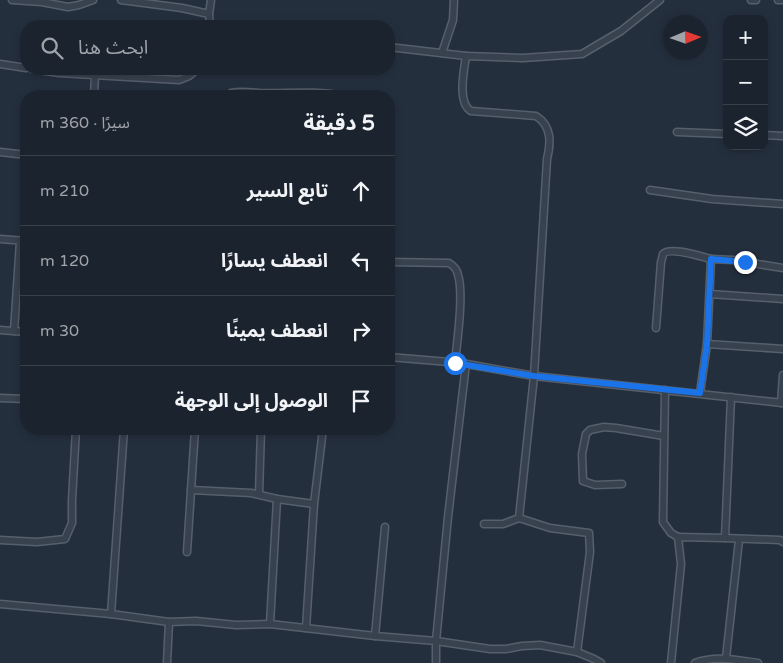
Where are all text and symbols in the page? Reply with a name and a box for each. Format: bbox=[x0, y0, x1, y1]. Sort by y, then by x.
north arrow bbox=[663, 15, 708, 60]
map controls bbox=[723, 15, 768, 150]
button: + bbox=[723, 15, 768, 60]
search box bbox=[20, 20, 395, 75]
icon: search bbox=[38, 34, 66, 62]
text: ابحث هنا bbox=[78, 37, 148, 59]
button: − bbox=[723, 60, 768, 105]
button: layers bbox=[723, 105, 768, 150]
text: 5 دقيقة bbox=[304, 111, 375, 136]
text: سيرًا · 360 m bbox=[40, 113, 130, 133]
icon: ahead bbox=[347, 177, 375, 205]
text: تابع السير bbox=[247, 180, 328, 202]
text: 210 m bbox=[40, 181, 89, 201]
icon: left bbox=[347, 247, 375, 275]
text: انعطف يسارًا bbox=[221, 250, 328, 272]
text: 120 m bbox=[40, 251, 89, 271]
route end bbox=[734, 251, 757, 274]
icon: right bbox=[347, 317, 375, 345]
text: انعطف يمينًا bbox=[226, 320, 328, 342]
text: 30 m bbox=[40, 321, 79, 341]
route start bbox=[444, 352, 467, 375]
icon: arrive bbox=[347, 387, 375, 415]
text: الوصول إلى الوجهة bbox=[175, 390, 328, 412]

